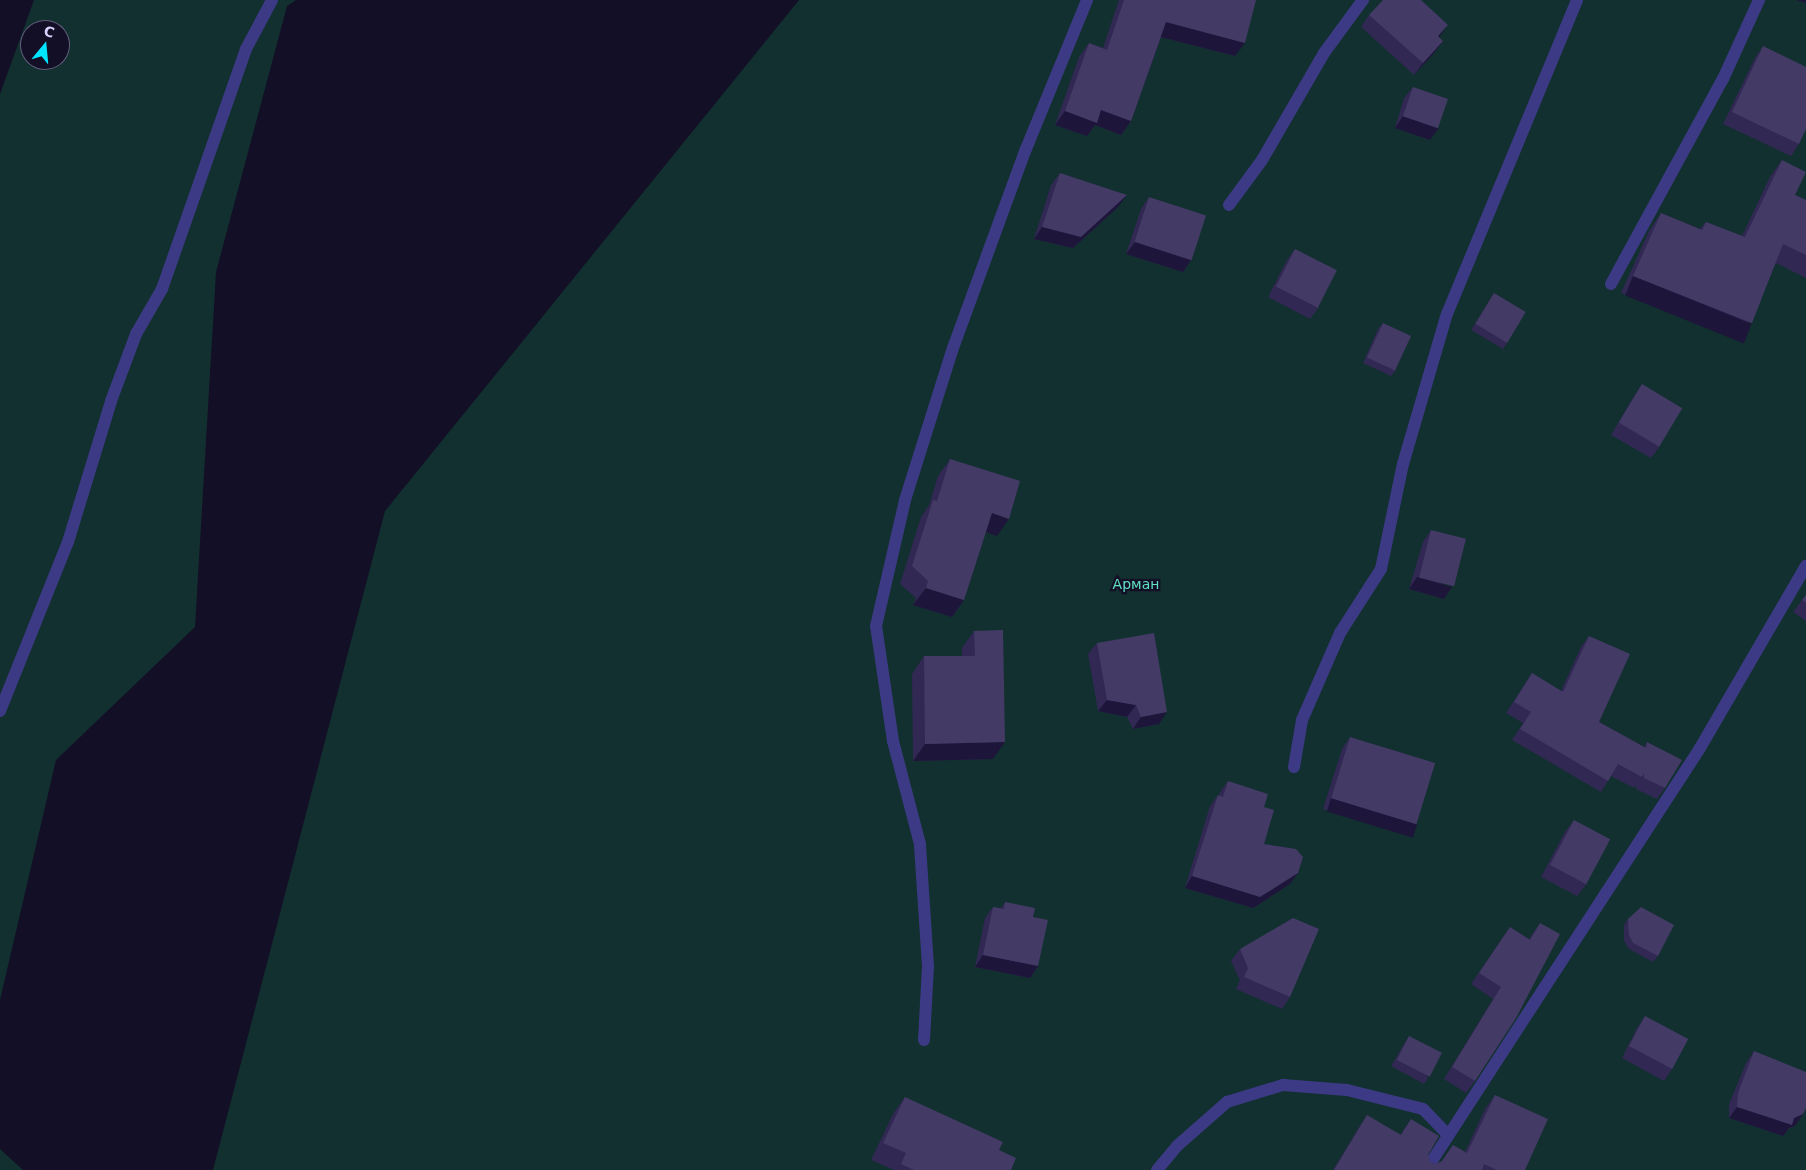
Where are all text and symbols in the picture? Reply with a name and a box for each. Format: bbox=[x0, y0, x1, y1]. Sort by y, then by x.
north arrow bbox=[20, 20, 70, 70]
text: С bbox=[42, 22, 56, 41]
park label: Арман bbox=[1113, 576, 1159, 592]

